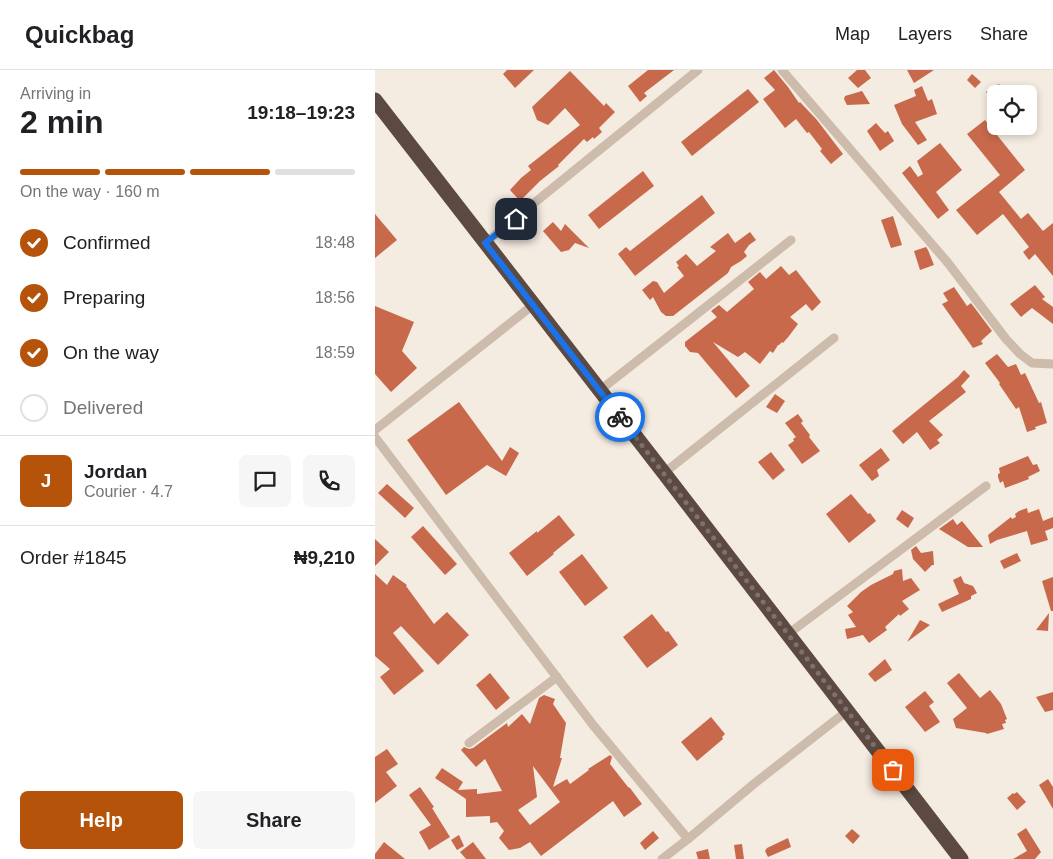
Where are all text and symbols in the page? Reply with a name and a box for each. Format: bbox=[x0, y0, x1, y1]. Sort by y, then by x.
text: Quickbag bbox=[25, 21, 134, 48]
text: Map bbox=[835, 24, 870, 44]
text: Layers bbox=[898, 24, 952, 44]
text: Share bbox=[980, 24, 1028, 44]
text: Arriving in bbox=[20, 85, 91, 102]
map controls bbox=[987, 85, 1037, 135]
button: locate bbox=[987, 85, 1037, 135]
text: 19:18–19:23 bbox=[247, 102, 355, 123]
text: 2 min bbox=[20, 104, 104, 140]
text: On the way · 160 m bbox=[20, 183, 160, 200]
pin bbox=[495, 198, 537, 240]
icon: home bbox=[502, 205, 530, 233]
icon: check bbox=[20, 229, 48, 257]
text: Confirmed bbox=[63, 232, 151, 253]
text: 18:48 bbox=[315, 234, 355, 251]
icon: check bbox=[20, 284, 48, 312]
text: Preparing bbox=[63, 287, 145, 308]
text: 18:56 bbox=[315, 289, 355, 306]
icon: check bbox=[20, 339, 48, 367]
text: On the way bbox=[63, 342, 159, 363]
text: 18:59 bbox=[315, 344, 355, 361]
courier bbox=[595, 392, 645, 442]
text: Delivered bbox=[63, 397, 143, 418]
icon: bike bbox=[606, 403, 634, 431]
button: chat bbox=[239, 455, 291, 507]
button: phone bbox=[303, 455, 355, 507]
text: Jordan bbox=[84, 461, 147, 482]
text: J bbox=[41, 470, 51, 491]
text: Courier · 4.7 bbox=[84, 483, 173, 500]
text: Order #1845 bbox=[20, 547, 127, 568]
text: ₦9,210 bbox=[294, 547, 355, 568]
pin bbox=[872, 749, 914, 791]
icon: bag bbox=[879, 756, 907, 784]
button: Help bbox=[20, 791, 183, 849]
button: Share bbox=[193, 791, 355, 849]

